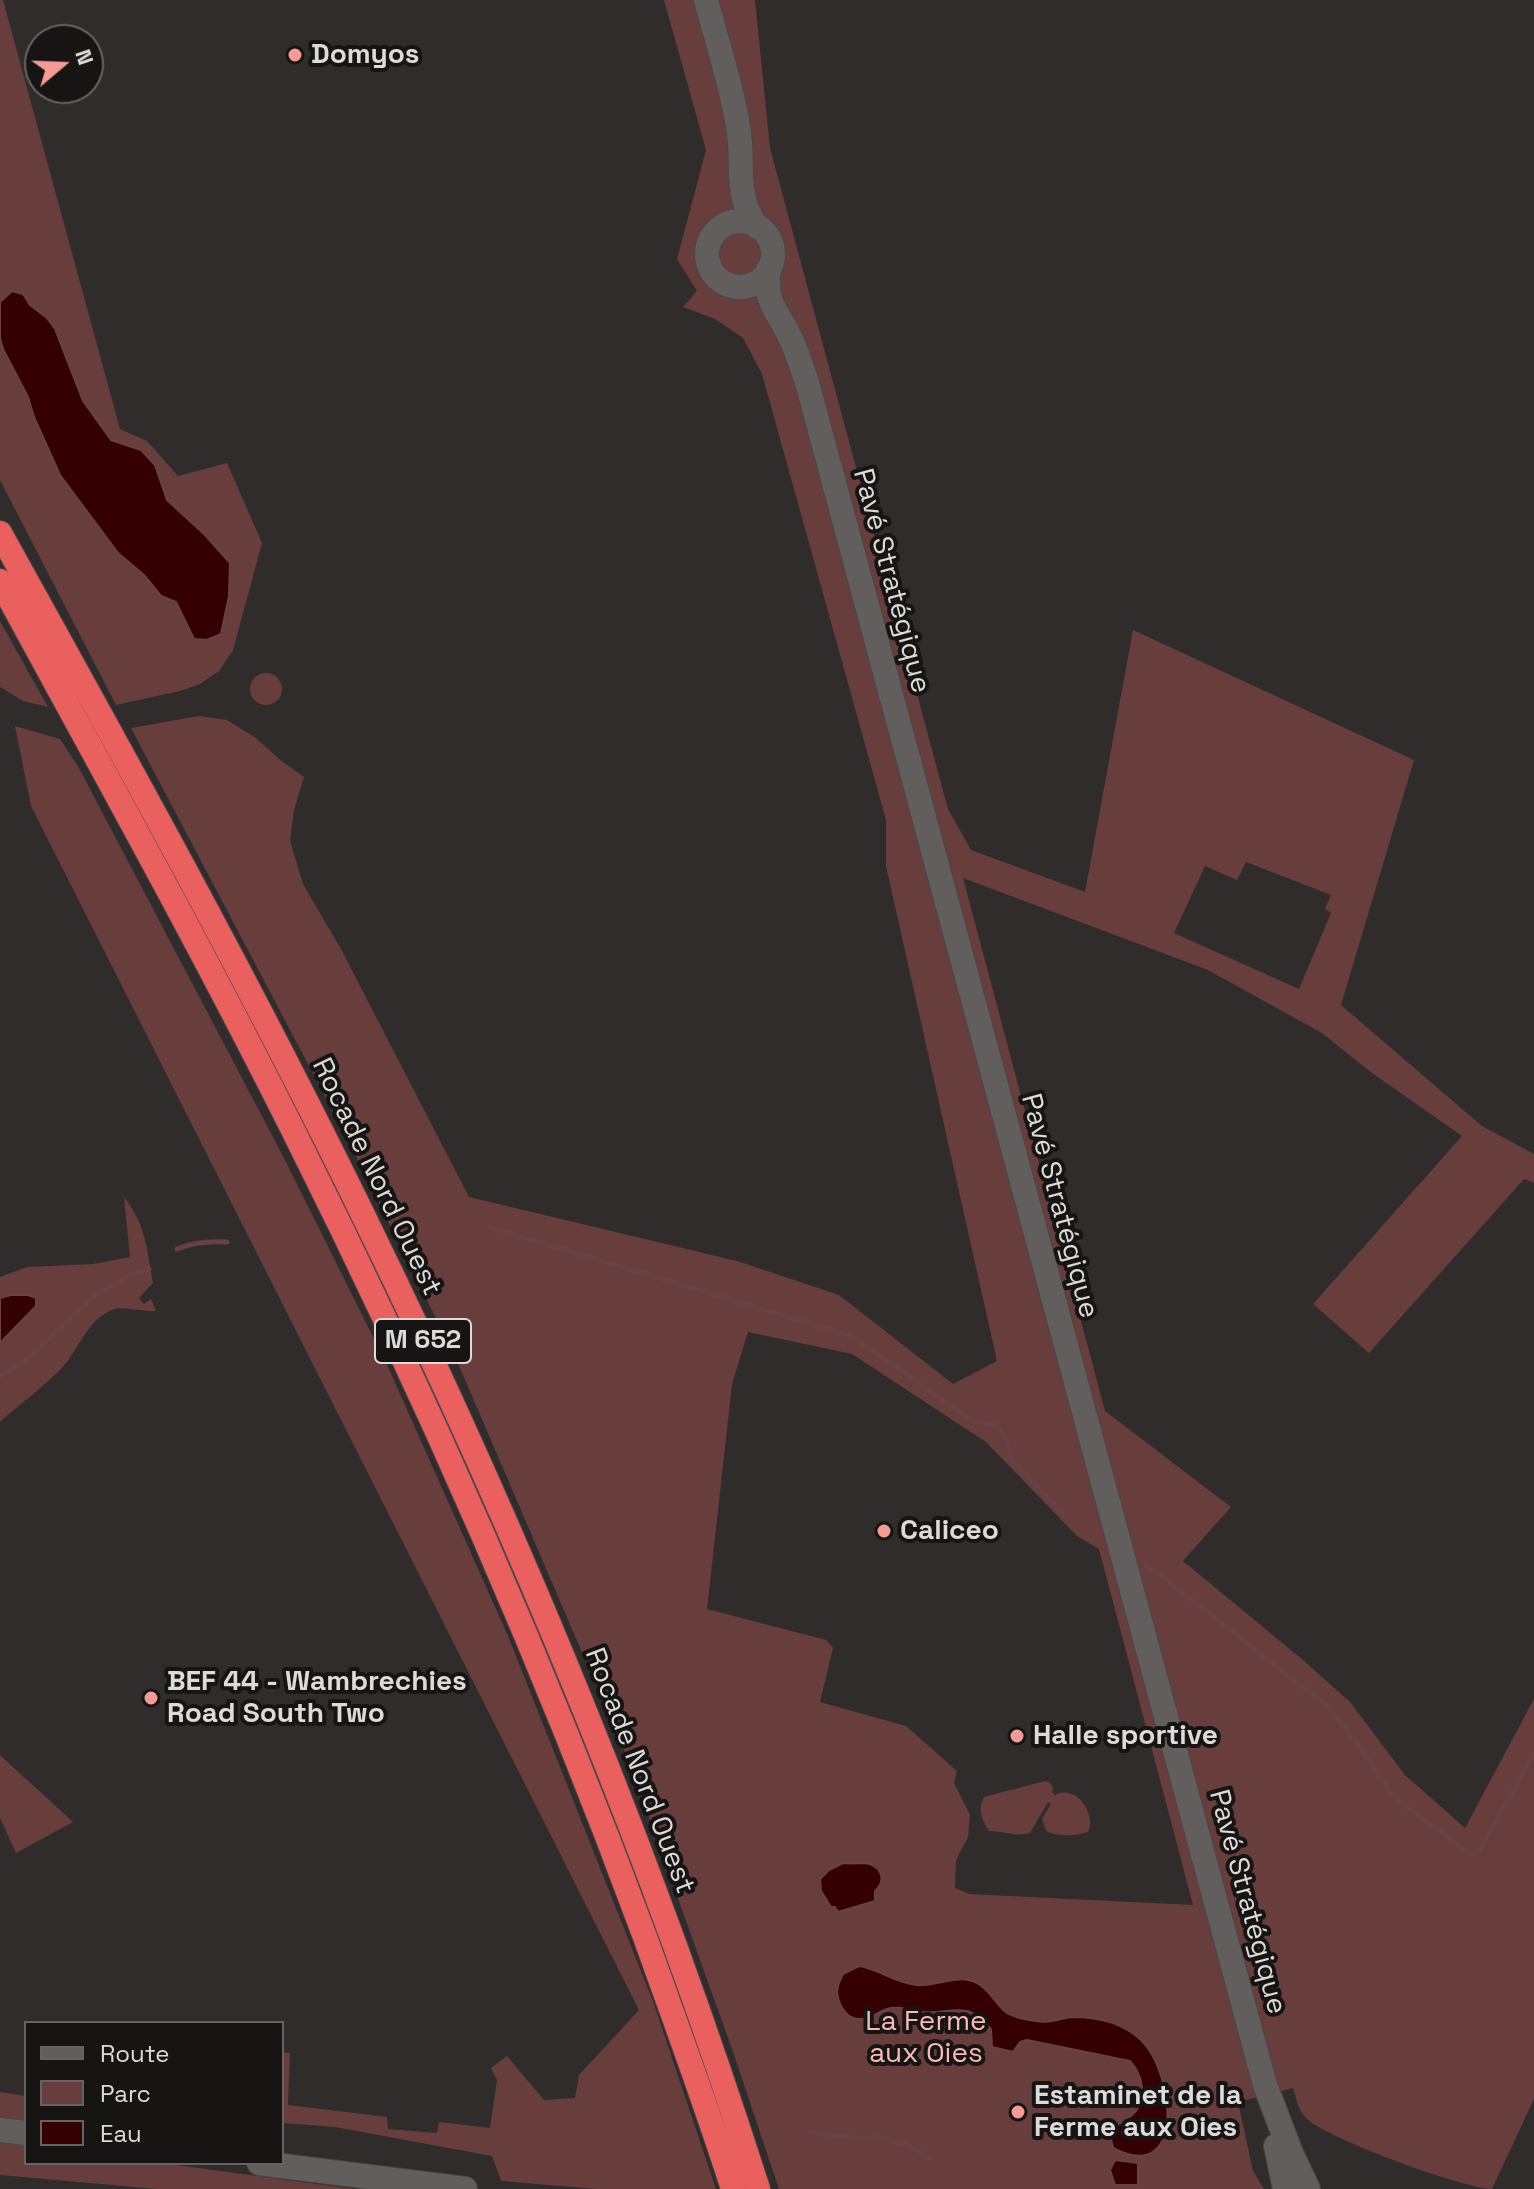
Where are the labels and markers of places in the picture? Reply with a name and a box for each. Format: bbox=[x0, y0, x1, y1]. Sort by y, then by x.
place label: Domyos bbox=[311, 38, 420, 72]
marker: Domyos bbox=[286, 46, 304, 64]
place label: Caliceo bbox=[900, 1514, 999, 1548]
marker: Caliceo bbox=[875, 1522, 893, 1540]
place label: BEF 44 - Wambrechies Road South Two bbox=[167, 1665, 467, 1731]
marker: BEF 44 - Wambrechies Road South Two bbox=[142, 1689, 160, 1707]
place label: Halle sportive bbox=[1033, 1719, 1218, 1753]
marker: Halle sportive bbox=[1008, 1727, 1026, 1745]
place label: Estaminet de la Ferme aux Oies bbox=[1034, 2079, 1242, 2145]
marker: Estaminet de la Ferme aux Oies bbox=[1009, 2103, 1027, 2121]

